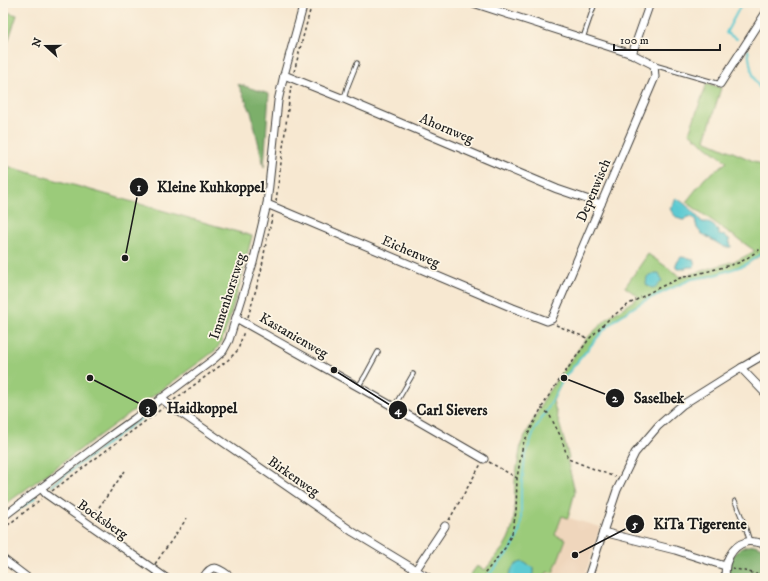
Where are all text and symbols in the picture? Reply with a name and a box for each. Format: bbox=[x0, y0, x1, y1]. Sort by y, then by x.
north arrow bbox=[26, 26, 66, 66]
scale bar bbox=[614, 26, 720, 52]
text: 100 m bbox=[620, 33, 649, 48]
text: N bbox=[29, 36, 46, 49]
street label: Ahornweg bbox=[417, 110, 477, 148]
street label: Depenwisch bbox=[573, 155, 616, 225]
callout: Kleine Kuhkoppel bbox=[129, 173, 273, 200]
text: Kleine Kuhkoppel bbox=[157, 178, 266, 197]
text: 1 bbox=[137, 180, 142, 195]
street label: Eichenweg bbox=[379, 232, 443, 272]
street label: Immenhorstweg bbox=[206, 251, 250, 342]
street label: Kastanienweg bbox=[256, 309, 331, 363]
callout: Saselbek bbox=[605, 385, 692, 412]
text: Saselbek bbox=[634, 389, 685, 408]
text: 2 bbox=[612, 391, 619, 406]
callout: Haidkoppel bbox=[138, 394, 245, 421]
callout: Carl Sievers bbox=[388, 396, 495, 423]
text: Haidkoppel bbox=[167, 399, 238, 418]
text: 3 bbox=[146, 401, 151, 416]
text: Carl Sievers bbox=[417, 401, 487, 420]
text: 4 bbox=[394, 403, 403, 418]
street label: Birkenweg bbox=[264, 453, 323, 501]
street label: Bocksberg bbox=[74, 496, 131, 544]
callout: KiTa Tigerente bbox=[625, 510, 755, 537]
text: KiTa Tigerente bbox=[653, 515, 747, 534]
text: 5 bbox=[631, 517, 638, 532]

